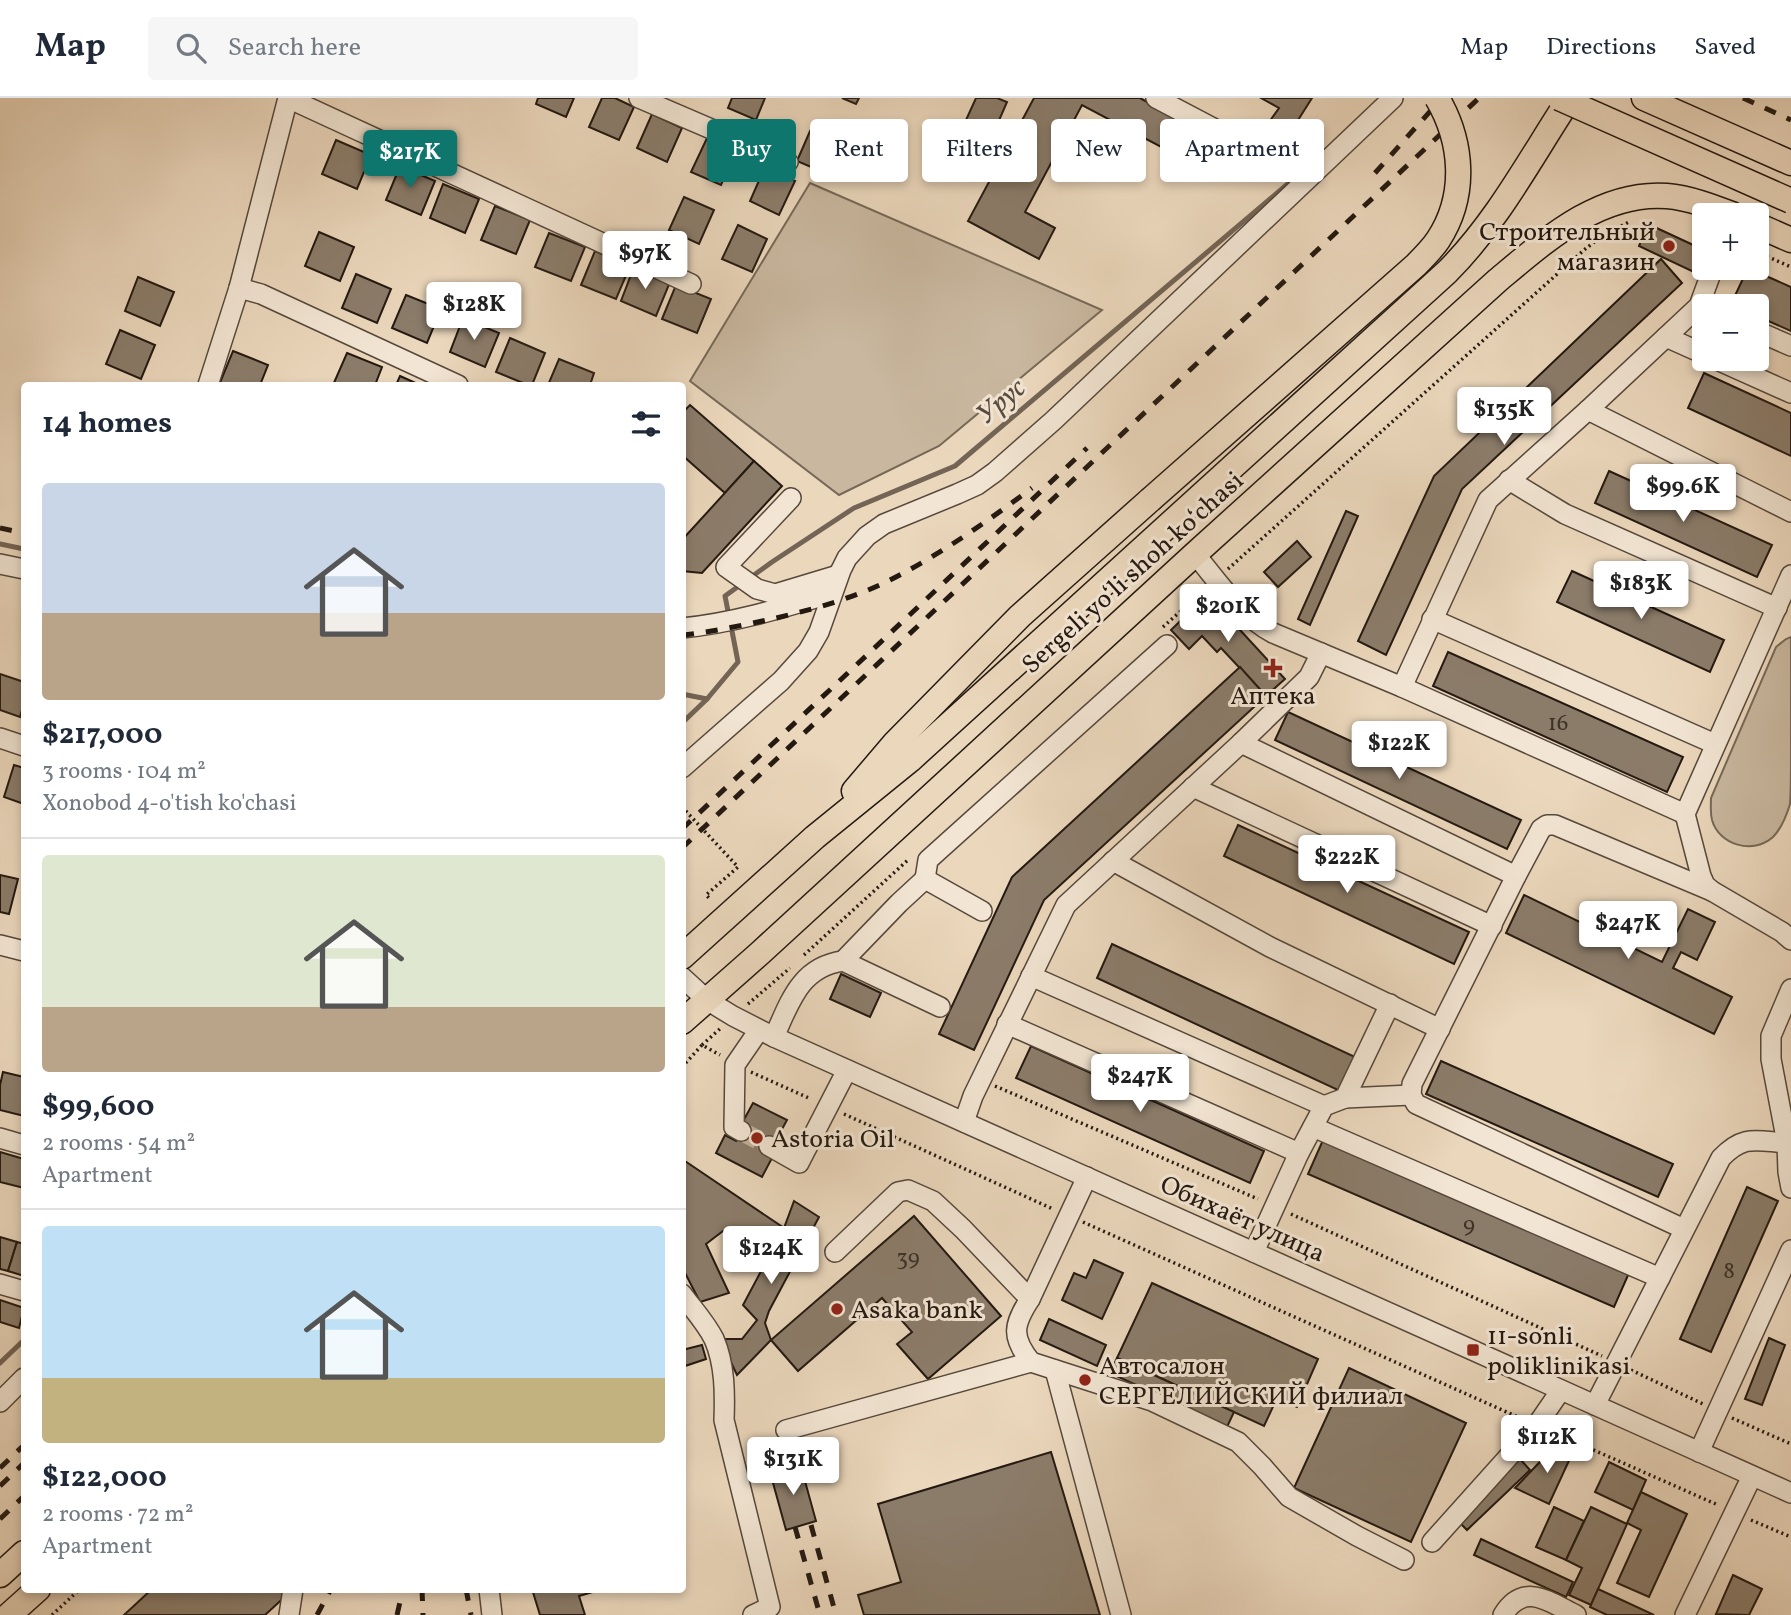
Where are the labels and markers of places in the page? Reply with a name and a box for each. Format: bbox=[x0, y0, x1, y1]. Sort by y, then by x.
pin: $217K bbox=[361, 130, 459, 190]
place label: Строительный магазин bbox=[1479, 215, 1655, 281]
pin: $97K bbox=[604, 232, 686, 291]
marker: Строительный магазин bbox=[1661, 238, 1677, 254]
pin: $128K bbox=[425, 282, 523, 342]
pin: $135K bbox=[1455, 388, 1553, 447]
pin: $99.6K bbox=[1626, 464, 1740, 524]
pin: $183K bbox=[1592, 561, 1690, 621]
pin: $201K bbox=[1179, 584, 1277, 644]
marker: Аптека bbox=[1265, 660, 1281, 676]
place label: Аптека bbox=[1230, 679, 1316, 715]
pin: $122K bbox=[1350, 722, 1448, 781]
pin: $222K bbox=[1298, 836, 1396, 895]
pin: $247K bbox=[1579, 902, 1677, 961]
pin: $247K bbox=[1091, 1054, 1189, 1114]
place label: Astoria Oil bbox=[771, 1122, 895, 1158]
marker: Astoria Oil bbox=[749, 1130, 765, 1146]
pin: $124K bbox=[722, 1226, 820, 1286]
place label: Asaka bank bbox=[851, 1293, 983, 1329]
marker: Asaka bank bbox=[829, 1301, 845, 1317]
place label: 11-sonli poliklinikasi bbox=[1487, 1319, 1630, 1385]
marker: 11-sonli poliklinikasi bbox=[1465, 1342, 1481, 1358]
place label: Автосалон СЕРГЕЛИЙСКИЙ филиал bbox=[1099, 1349, 1403, 1415]
marker: Автосалон СЕРГЕЛИЙСКИЙ филиал bbox=[1077, 1372, 1093, 1388]
pin: $112K bbox=[1498, 1416, 1596, 1475]
pin: $131K bbox=[744, 1438, 842, 1497]

